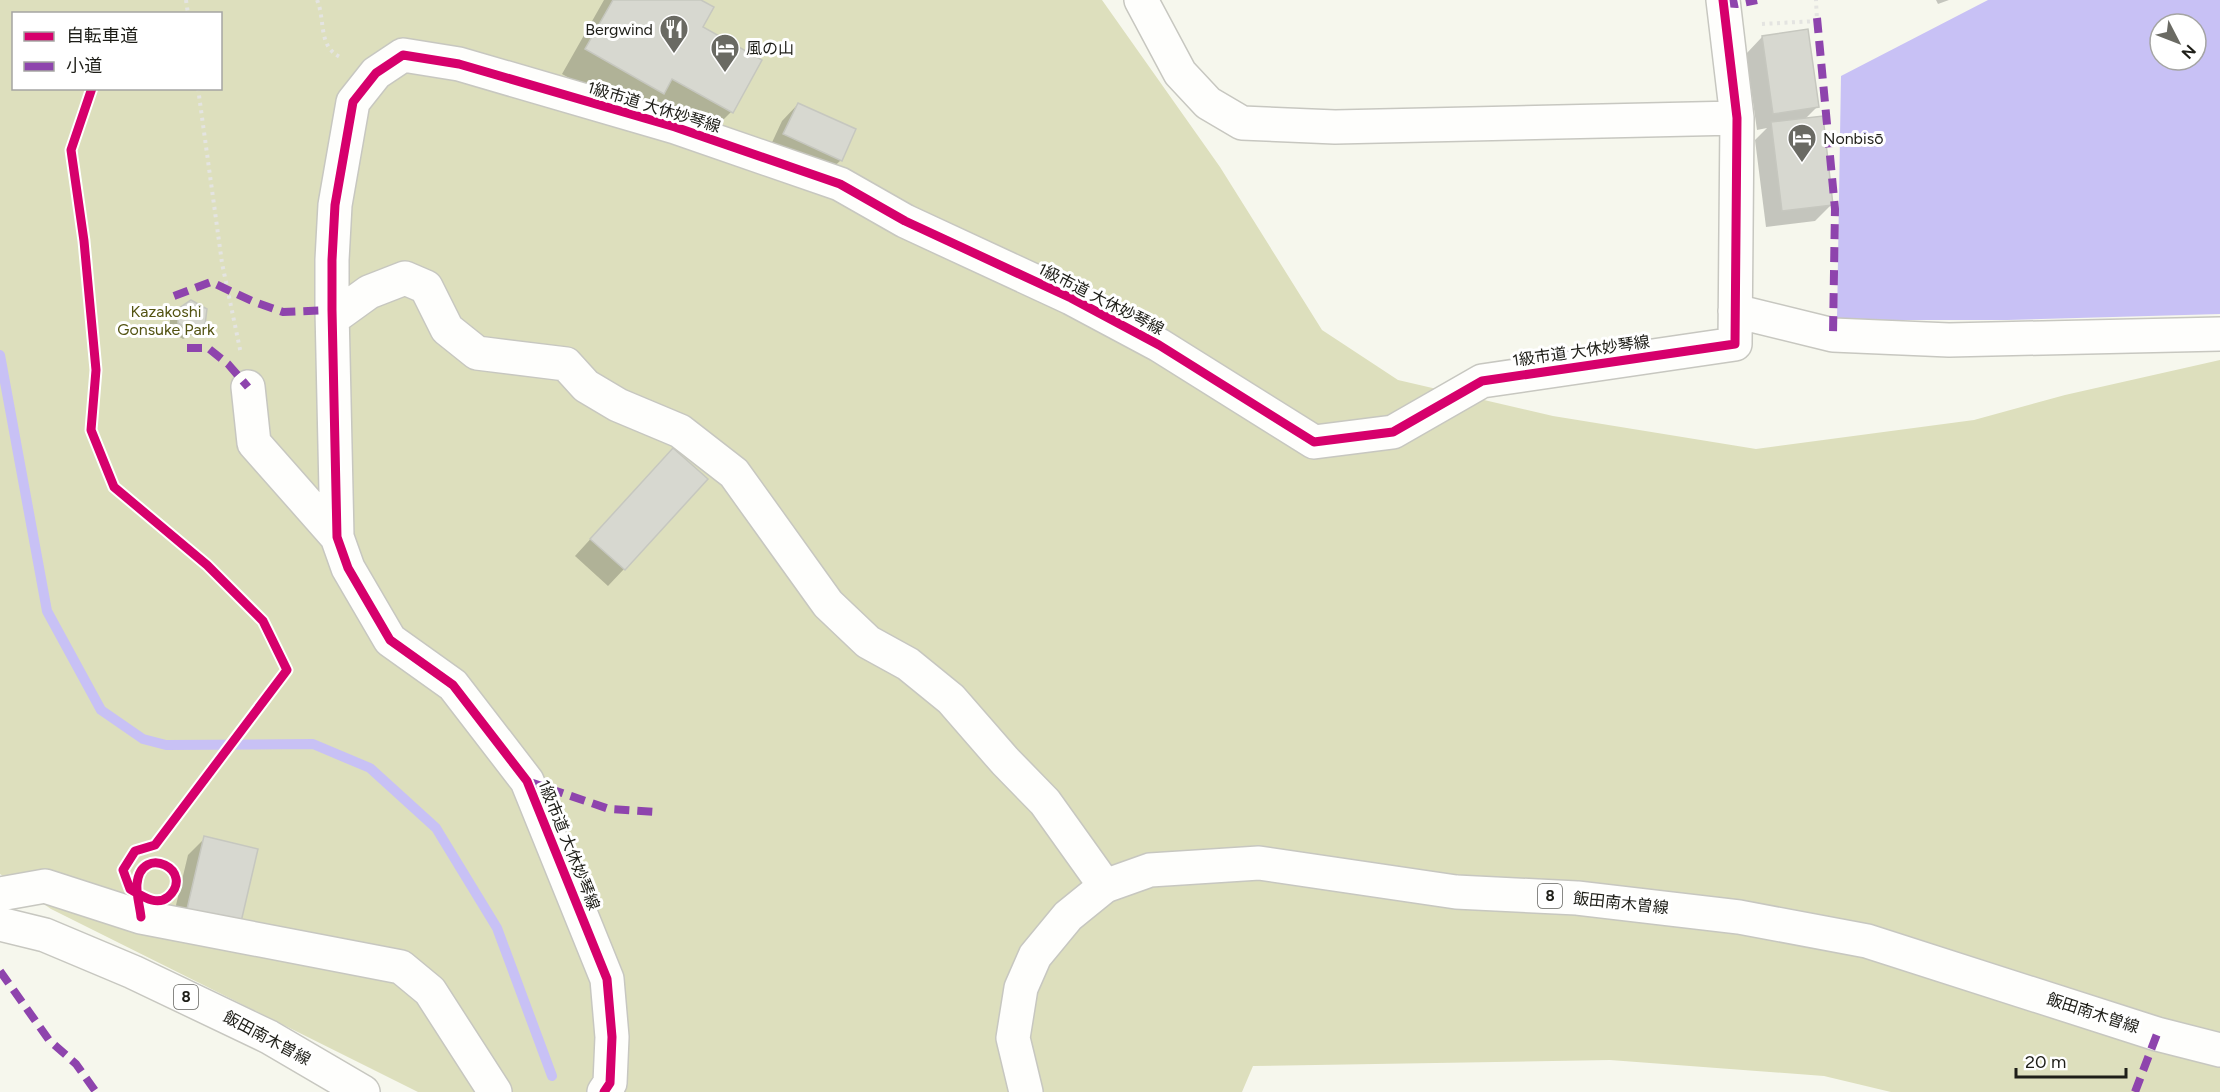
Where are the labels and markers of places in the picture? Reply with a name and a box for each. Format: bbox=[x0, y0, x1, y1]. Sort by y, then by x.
restaurant icon: Bergwind bbox=[658, 13, 690, 55]
place label: Bergwind bbox=[585, 20, 653, 39]
hotel icon: 風の山 bbox=[709, 32, 741, 74]
place label: 風の山 bbox=[746, 39, 794, 58]
hotel icon: Nonbisō bbox=[1786, 122, 1818, 164]
place label: Nonbisō bbox=[1823, 129, 1883, 148]

